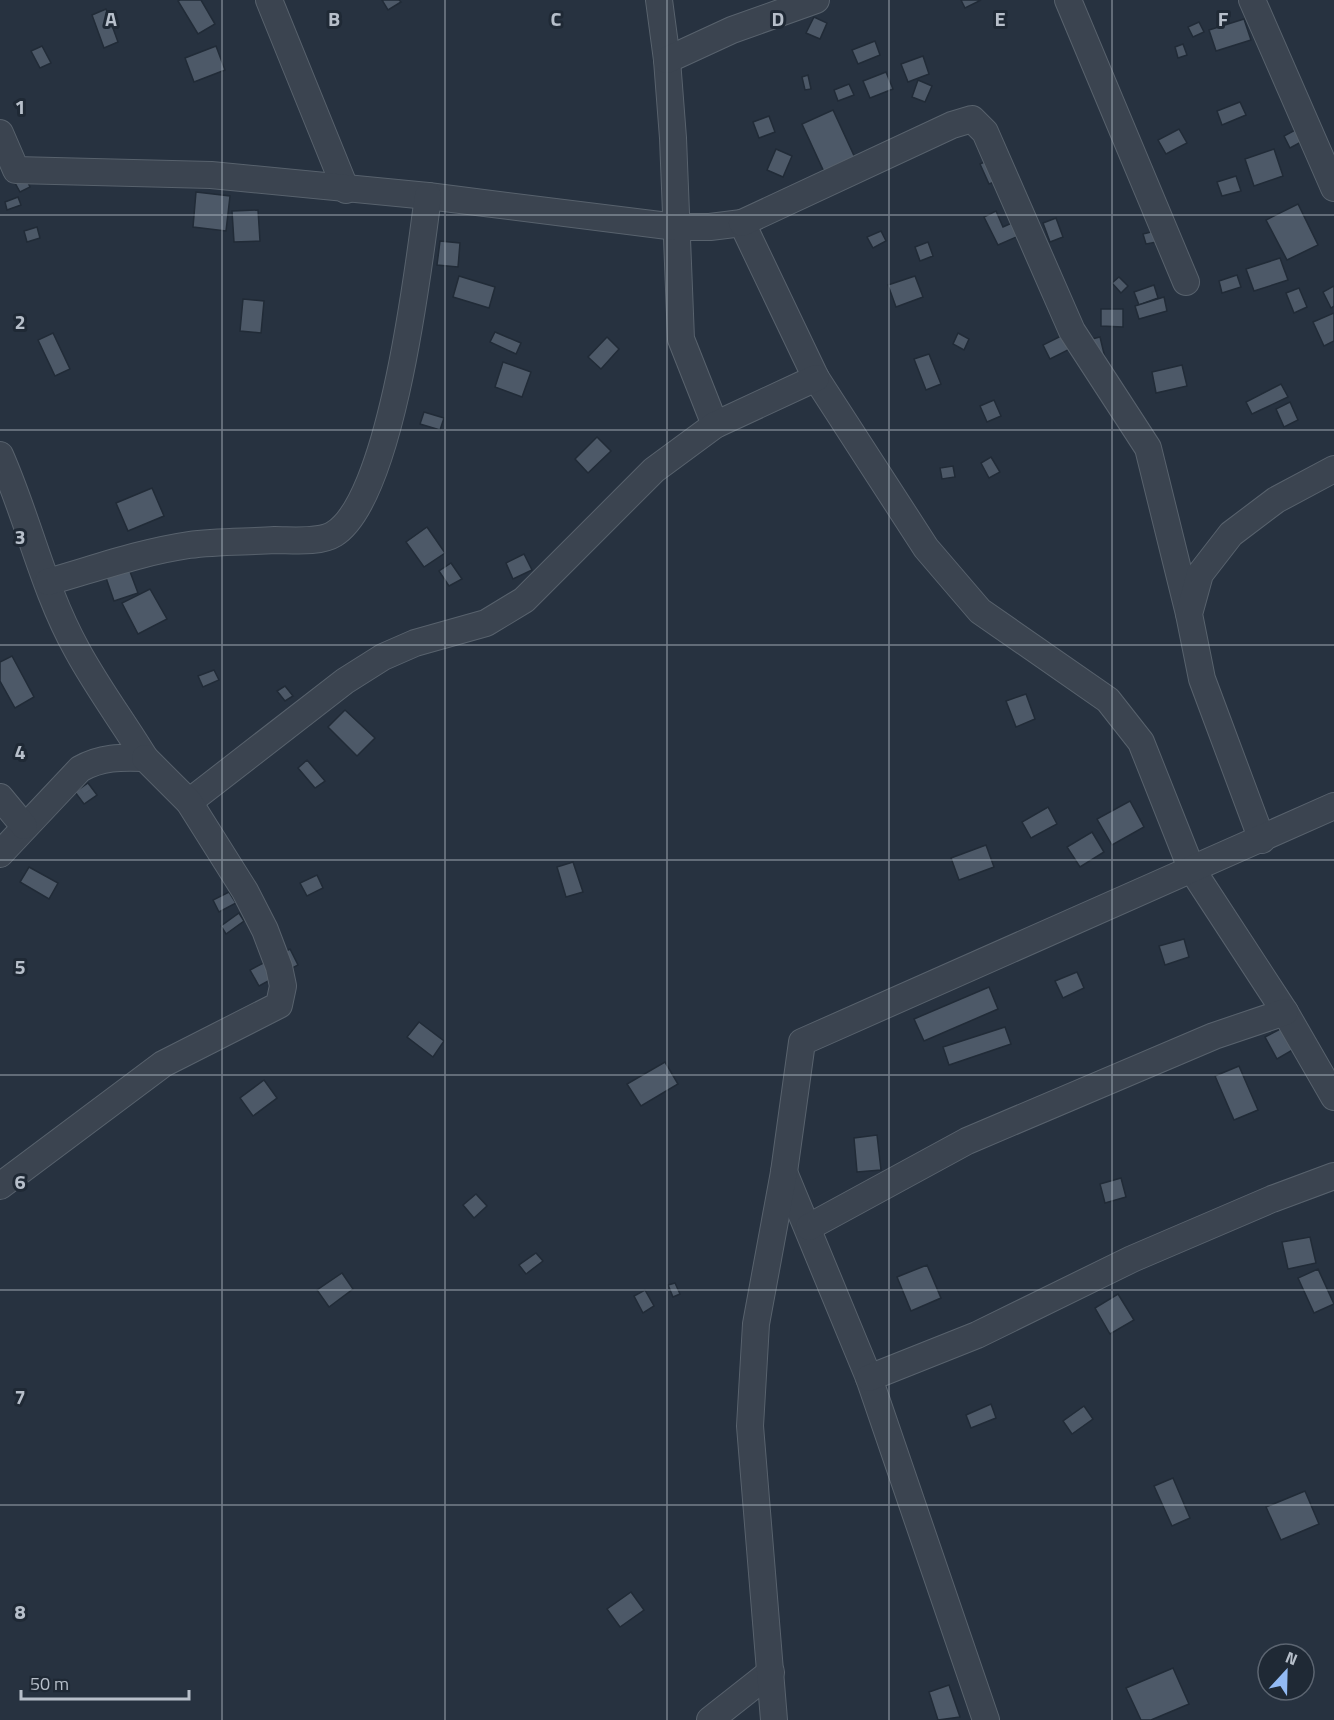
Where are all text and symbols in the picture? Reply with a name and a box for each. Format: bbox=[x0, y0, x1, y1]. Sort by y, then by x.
text: A bbox=[105, 3, 117, 34]
text: B bbox=[328, 3, 340, 34]
text: C bbox=[551, 3, 562, 34]
text: D bbox=[772, 3, 784, 34]
text: E bbox=[994, 3, 1006, 34]
text: F bbox=[1218, 3, 1229, 34]
text: 1 bbox=[14, 91, 26, 122]
text: 2 bbox=[14, 306, 26, 337]
text: 3 bbox=[14, 521, 26, 552]
text: 4 bbox=[14, 736, 26, 767]
text: 5 bbox=[14, 951, 26, 982]
text: 6 bbox=[14, 1166, 26, 1197]
text: 7 bbox=[14, 1381, 26, 1412]
text: 8 bbox=[14, 1596, 26, 1627]
north arrow bbox=[1256, 1642, 1316, 1702]
text: N bbox=[1282, 1645, 1301, 1671]
scale bar bbox=[21, 1663, 189, 1701]
text: 50 m bbox=[30, 1670, 69, 1697]

